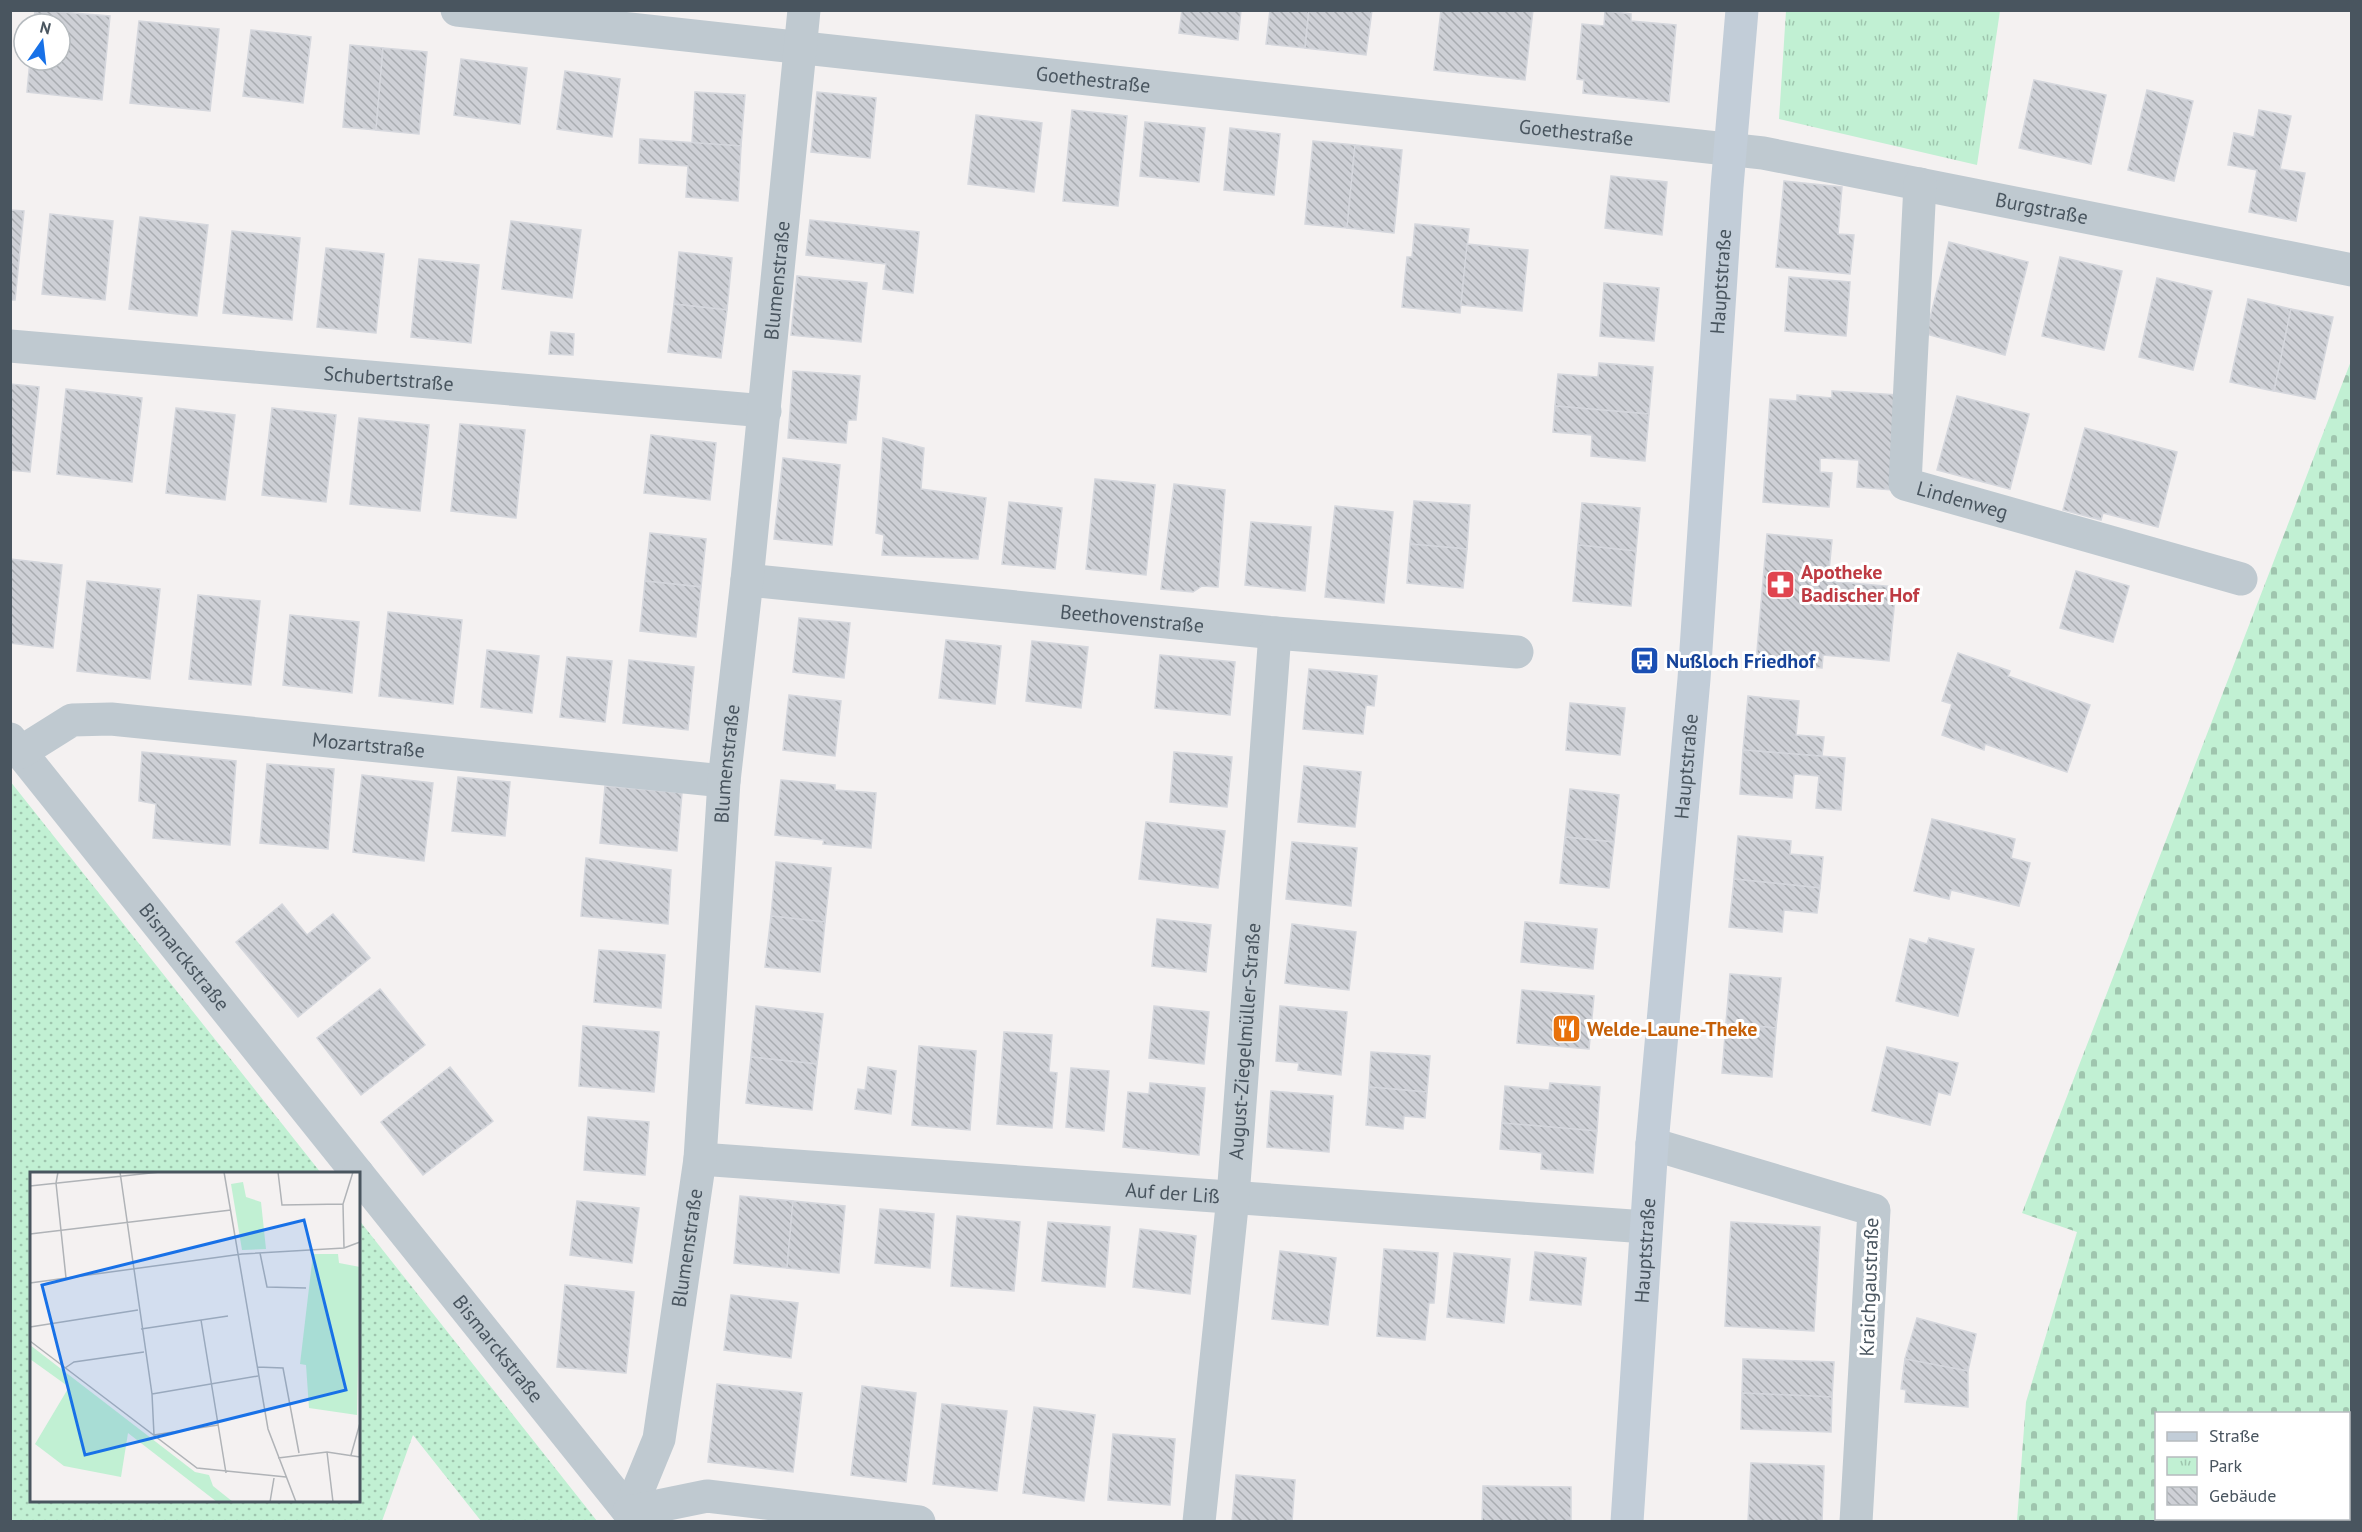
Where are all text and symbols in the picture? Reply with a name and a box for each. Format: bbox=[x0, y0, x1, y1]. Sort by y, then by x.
north arrow bbox=[12, 12, 72, 72]
text: N bbox=[38, 16, 53, 38]
street label: Goethestraße bbox=[1035, 60, 1152, 99]
street label: Goethestraße bbox=[1518, 113, 1635, 152]
street label: Burgstraße bbox=[1993, 186, 2090, 230]
street label: Blumenstraße bbox=[758, 220, 796, 341]
street label: Hauptstraße bbox=[1704, 228, 1737, 335]
street label: Schubertstraße bbox=[322, 360, 455, 397]
street label: Lindenweg bbox=[1914, 475, 2011, 525]
place label: Apotheke Badischer Hof bbox=[1801, 559, 1921, 608]
pharmacy icon: Apotheke Badischer Hof bbox=[1764, 568, 1796, 600]
street label: Beethovenstraße bbox=[1059, 598, 1205, 639]
bus stop icon: Nußloch Friedhof bbox=[1629, 645, 1661, 677]
place label: Nußloch Friedhof bbox=[1666, 648, 1817, 674]
street label: Blumenstraße bbox=[708, 703, 746, 824]
street label: Hauptstraße bbox=[1668, 713, 1704, 820]
street label: Mozartstraße bbox=[311, 726, 426, 764]
street label: Bismarckstraße bbox=[133, 898, 235, 1016]
street label: August-Ziegelmüller-Straße bbox=[1223, 922, 1266, 1161]
restaurant icon: Welde-Laune-Theke bbox=[1550, 1013, 1582, 1045]
place label: Welde-Laune-Theke bbox=[1587, 1016, 1757, 1042]
inset map bbox=[30, 1172, 360, 1502]
street label: Auf der Liß bbox=[1125, 1177, 1221, 1209]
street label: Blumenstraße bbox=[665, 1187, 709, 1309]
street label: Hauptstraße bbox=[1628, 1197, 1661, 1304]
street label: Kraichgaustraße bbox=[1854, 1217, 1884, 1357]
street label: Bismarckstraße bbox=[447, 1290, 549, 1408]
legend bbox=[2155, 1412, 2350, 1520]
text: Straße bbox=[2209, 1424, 2260, 1447]
text: Park bbox=[2209, 1454, 2242, 1477]
text: Gebäude bbox=[2209, 1484, 2276, 1507]

